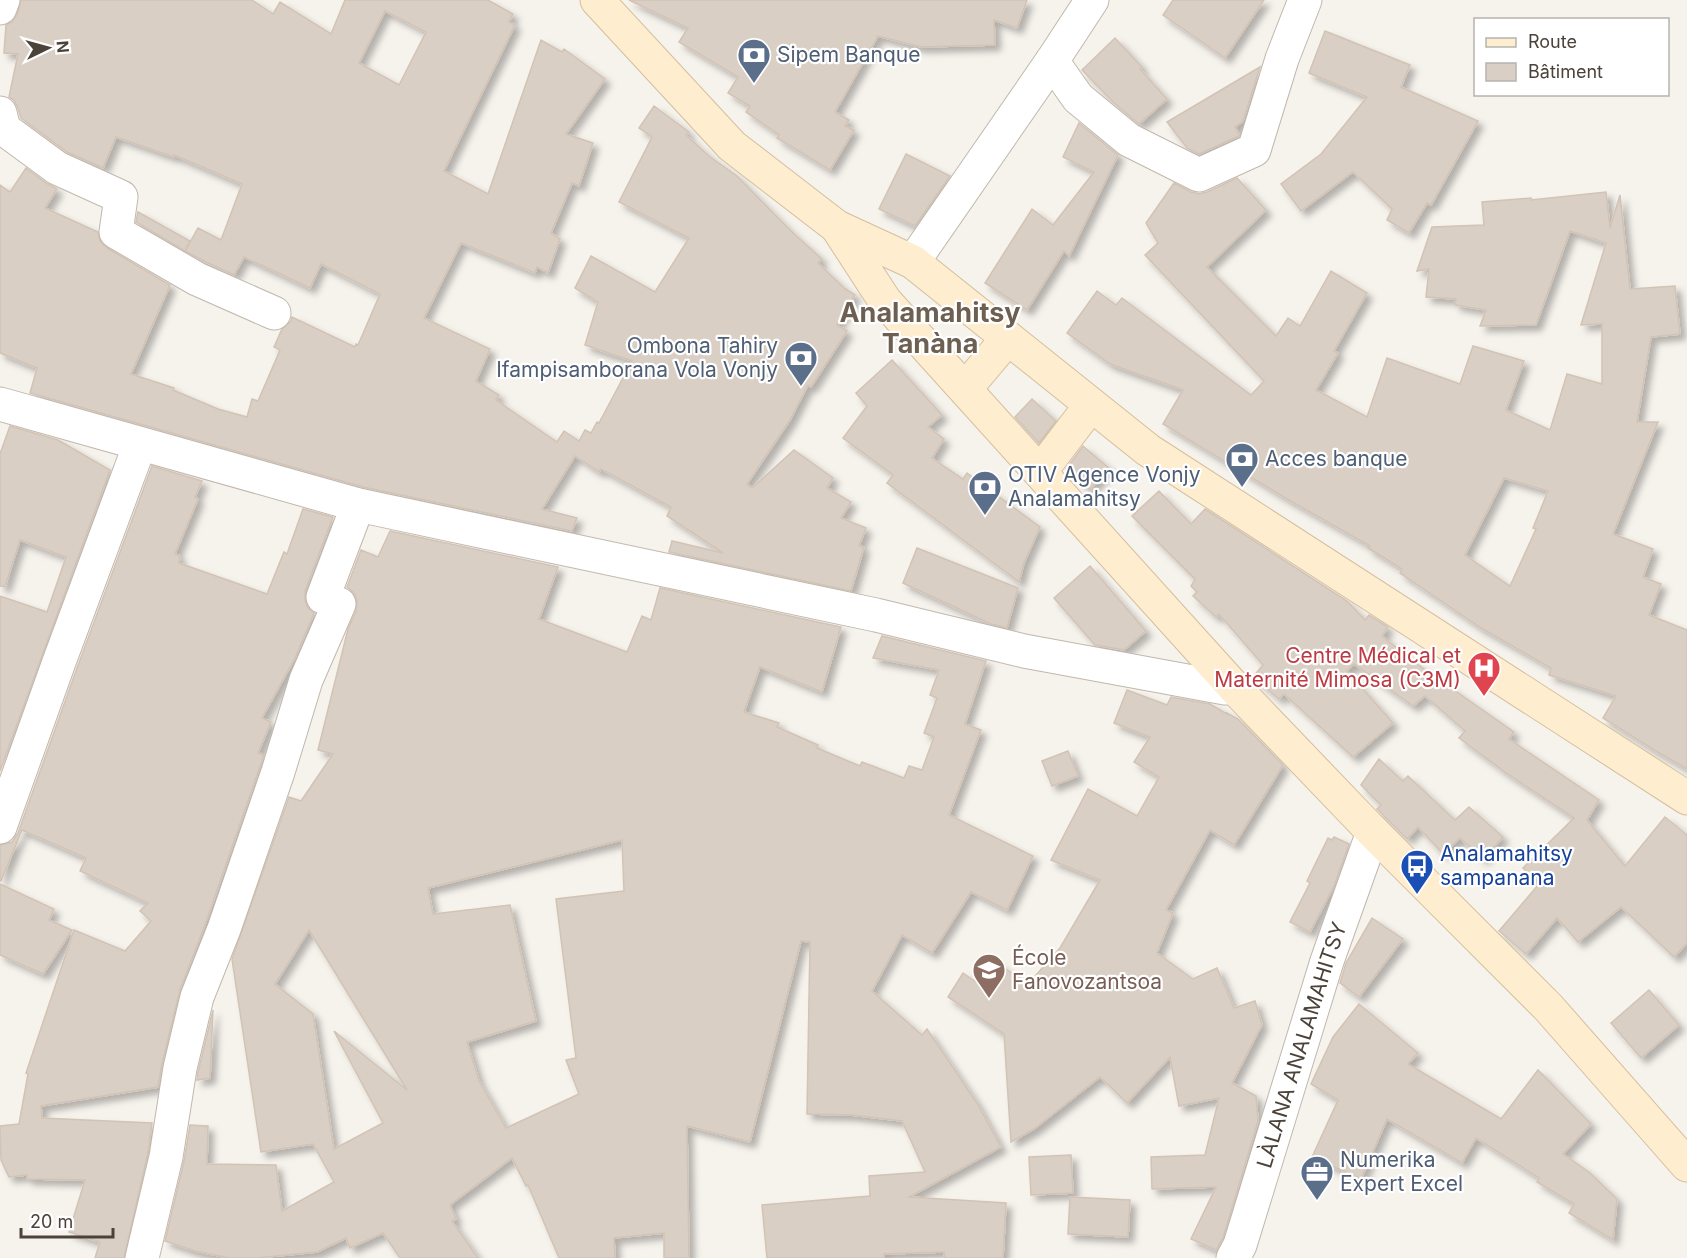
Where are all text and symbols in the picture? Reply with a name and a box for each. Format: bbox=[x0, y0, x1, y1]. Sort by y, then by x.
north arrow bbox=[18, 18, 78, 78]
legend bbox=[1474, 18, 1669, 96]
text: Route bbox=[1528, 31, 1577, 52]
bank icon: Sipem Banque bbox=[736, 37, 772, 84]
text: N bbox=[52, 40, 73, 54]
place label: Sipem Banque bbox=[777, 42, 920, 67]
text: Bâtiment bbox=[1528, 61, 1603, 82]
district label: Analamahitsy Tanàna bbox=[839, 296, 1021, 360]
place label: Ombona Tahiry Ifampisamborana Vola Vonjy bbox=[496, 333, 778, 382]
bank icon: Ombona Tahiry Ifampisamborana Vola Vonjy bbox=[783, 340, 819, 387]
bank icon: Acces banque bbox=[1224, 441, 1260, 488]
place label: Acces banque bbox=[1265, 446, 1408, 471]
place label: OTIV Agence Vonjy Analamahitsy bbox=[1008, 462, 1201, 511]
bank icon: OTIV Agence Vonjy Analamahitsy bbox=[967, 469, 1003, 516]
place label: Centre Médical et Maternité Mimosa (C3M) bbox=[1214, 643, 1461, 692]
hospital icon: Centre Médical et Maternité Mimosa (C3M) bbox=[1466, 650, 1502, 697]
place label: Analamahitsy sampanana bbox=[1440, 841, 1573, 890]
bus stop icon: Analamahitsy sampanana bbox=[1399, 848, 1435, 895]
street label: LÀLANA ANALAMAHITSY bbox=[1251, 919, 1352, 1171]
place label: École Fanovozantsoa bbox=[1012, 944, 1162, 994]
school or university icon: École Fanovozantsoa bbox=[971, 952, 1007, 999]
place label: Numerika Expert Excel bbox=[1340, 1147, 1463, 1196]
office icon: Numerika Expert Excel bbox=[1299, 1154, 1335, 1201]
scale bar bbox=[21, 1201, 112, 1239]
text: 20 m bbox=[30, 1211, 73, 1232]

